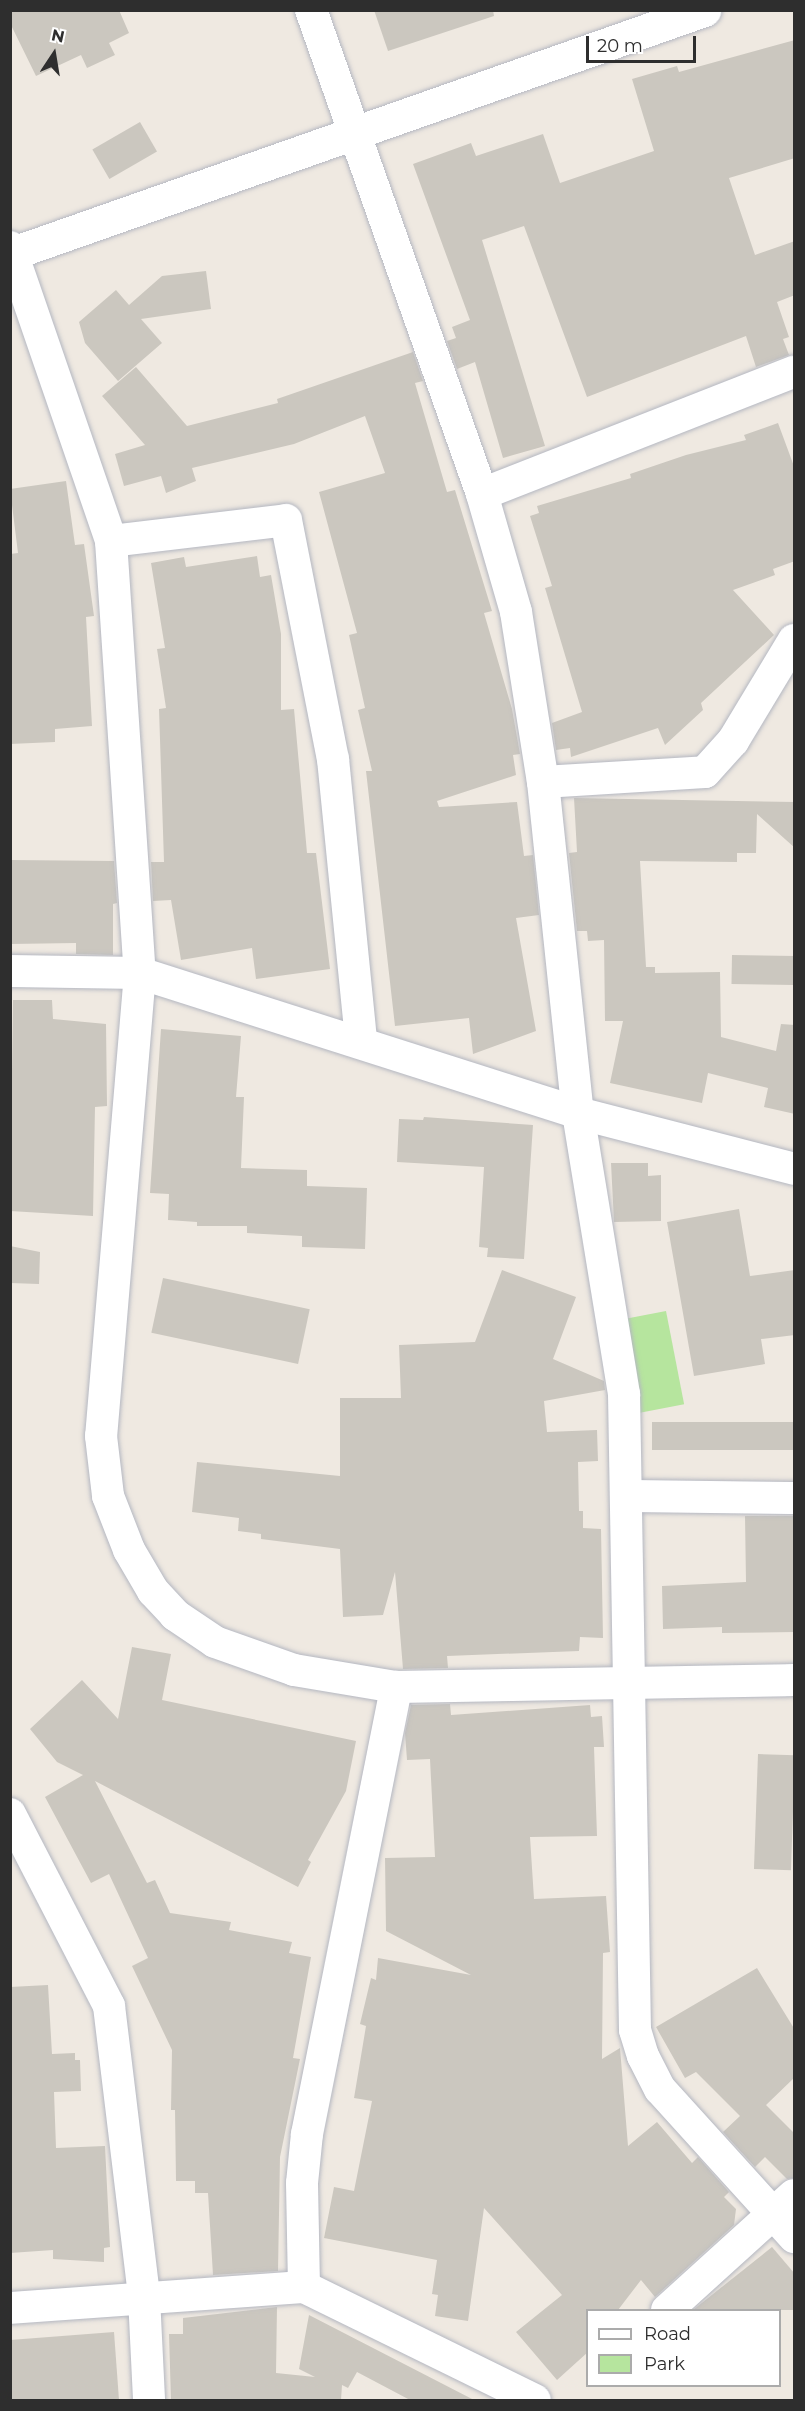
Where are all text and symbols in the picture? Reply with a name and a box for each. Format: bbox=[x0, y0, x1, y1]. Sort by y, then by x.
north arrow bbox=[24, 24, 84, 84]
scale bar bbox=[589, 24, 698, 62]
text: N bbox=[50, 25, 66, 47]
text: 20 m bbox=[597, 35, 643, 57]
legend bbox=[586, 2309, 781, 2387]
text: Road bbox=[644, 2323, 691, 2345]
text: Park bbox=[644, 2353, 685, 2375]

